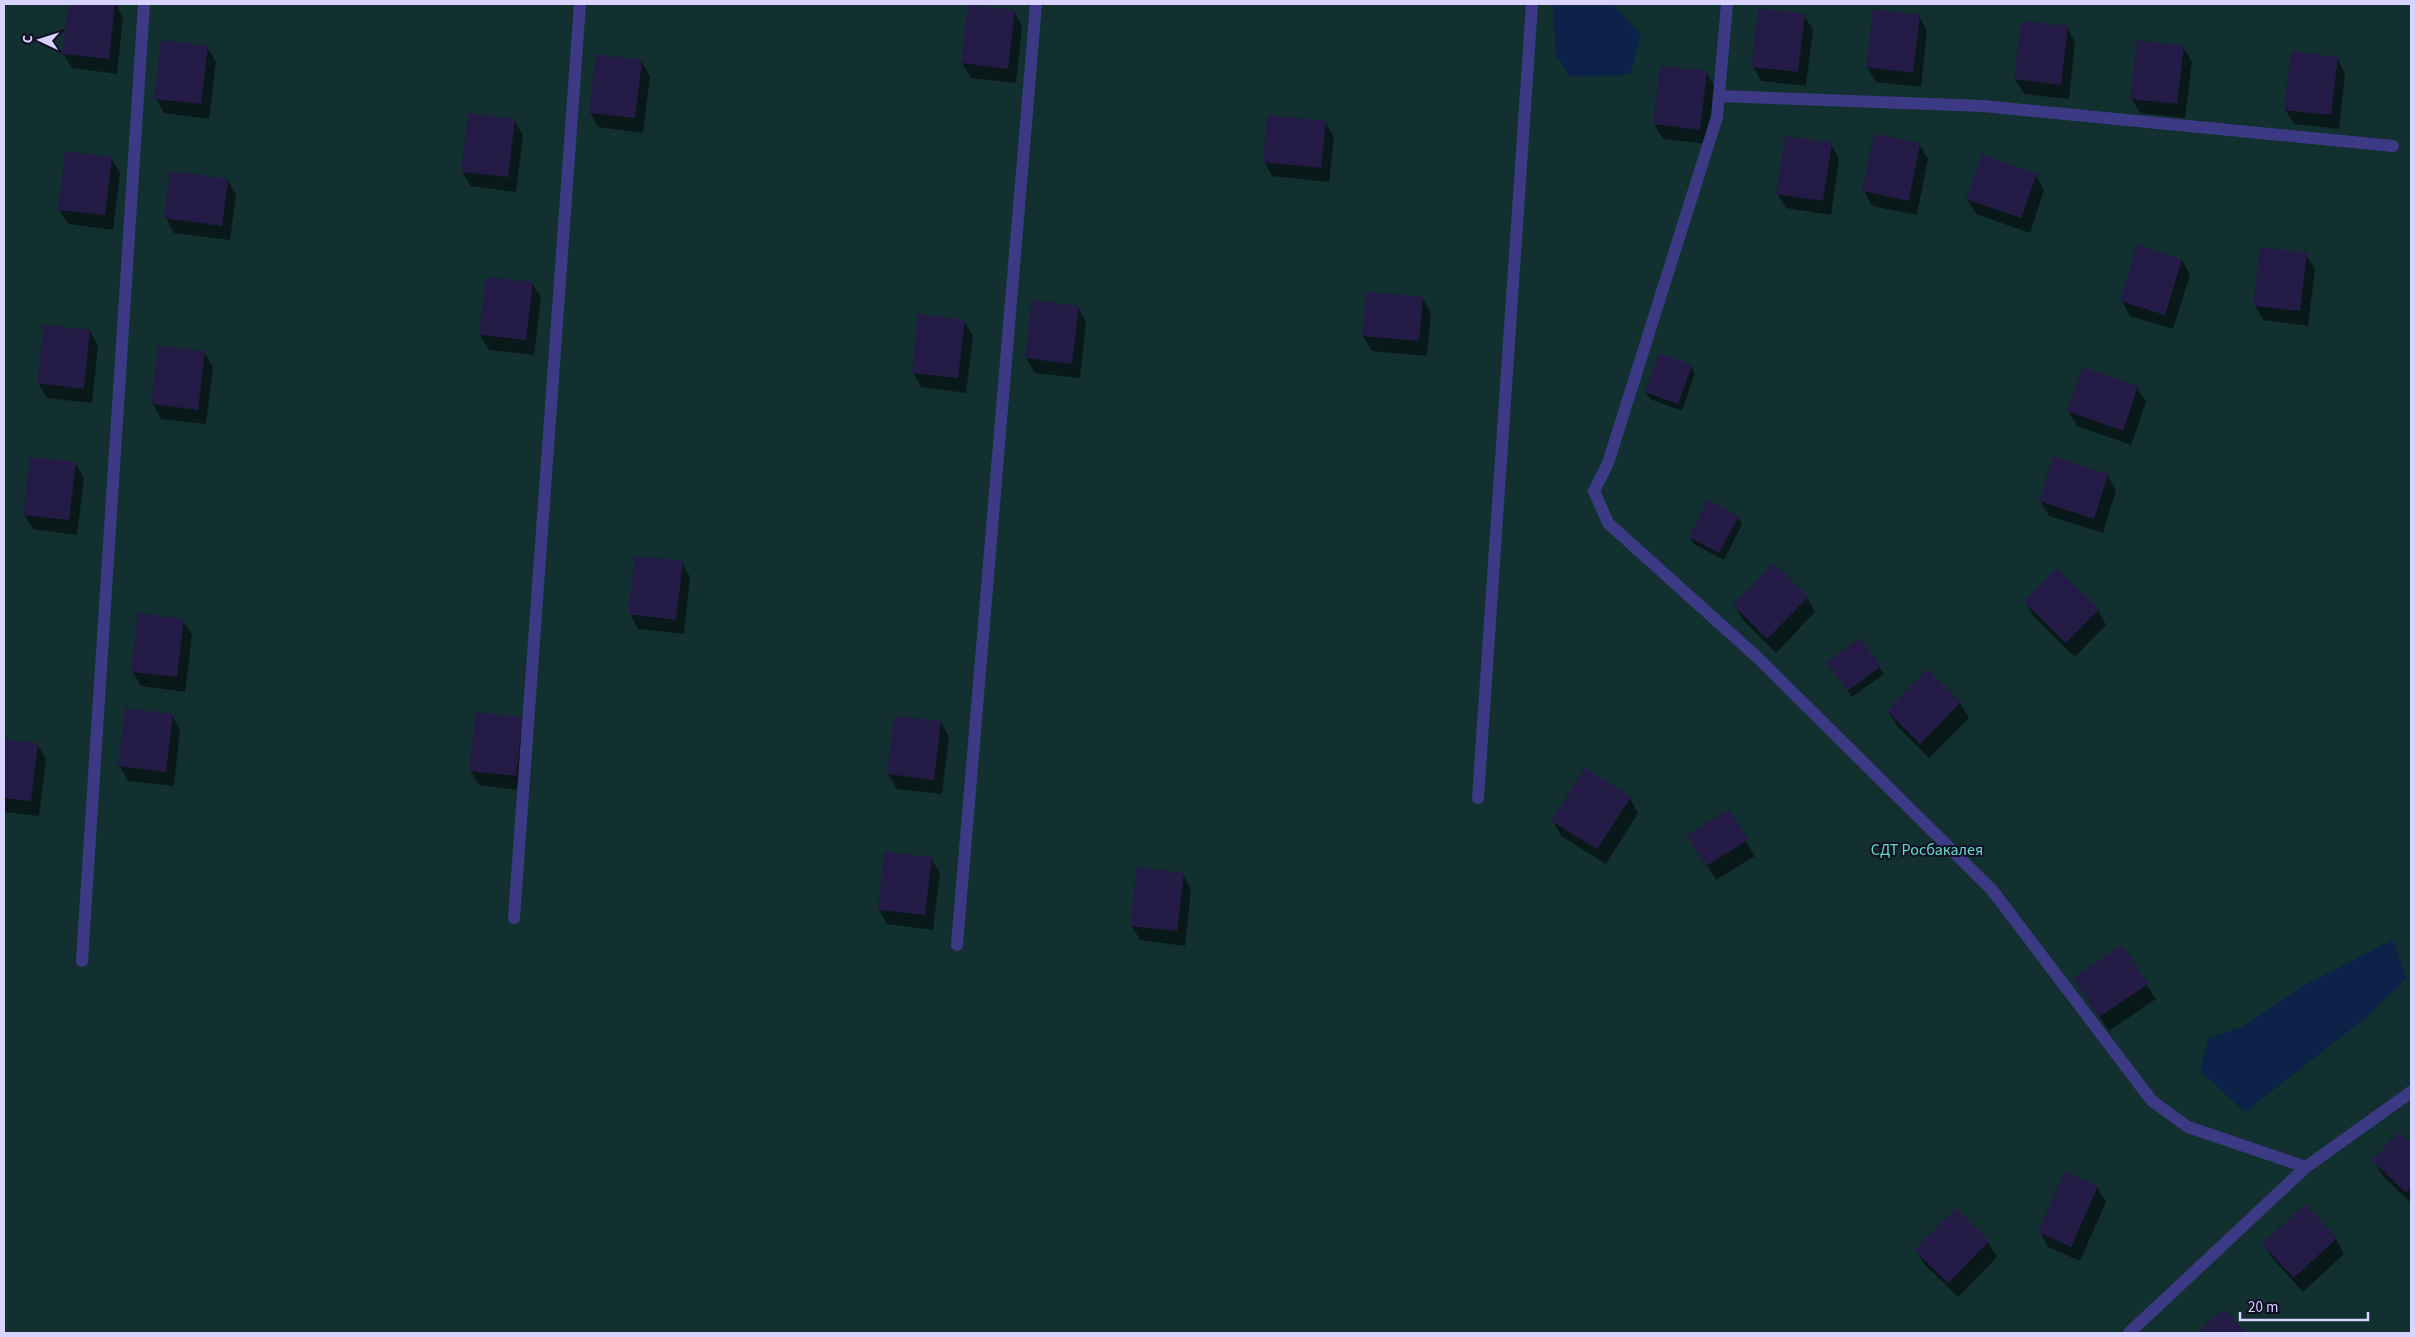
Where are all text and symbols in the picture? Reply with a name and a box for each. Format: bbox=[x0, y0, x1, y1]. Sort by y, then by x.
north arrow bbox=[15, 15, 65, 65]
text: С bbox=[18, 34, 38, 44]
park label: СДТ Росбакалея bbox=[1871, 839, 1983, 861]
scale bar bbox=[2240, 1290, 2368, 1322]
text: 20 m bbox=[2248, 1297, 2278, 1318]

